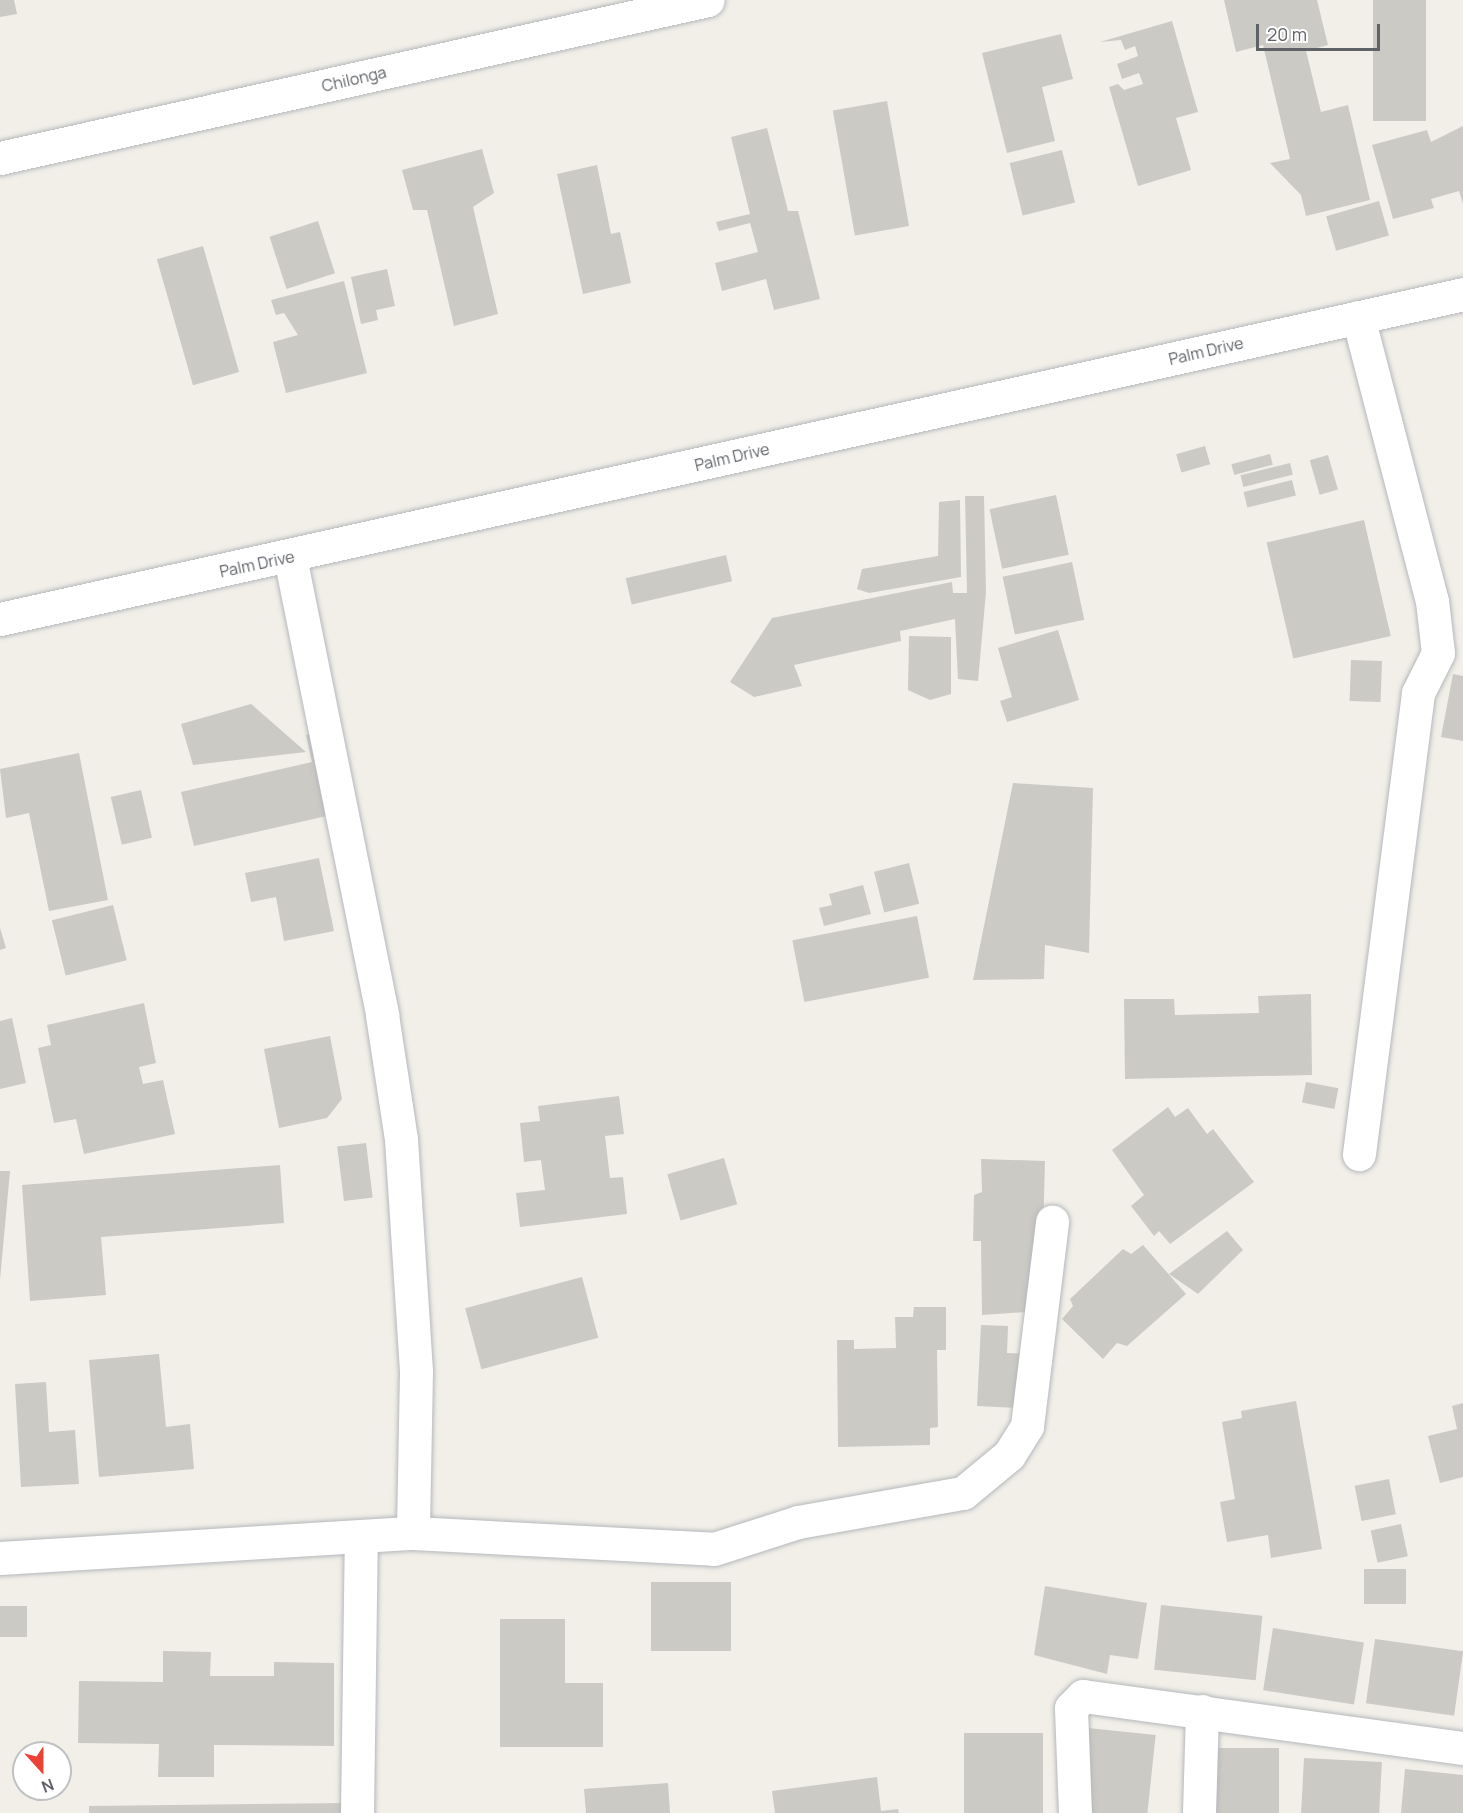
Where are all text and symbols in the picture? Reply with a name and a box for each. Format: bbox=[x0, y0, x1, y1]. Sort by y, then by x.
scale bar bbox=[1259, 12, 1384, 50]
text: 20 m bbox=[1267, 22, 1307, 46]
street label: Chilonga bbox=[320, 62, 388, 96]
street label: Palm Drive bbox=[1167, 333, 1245, 369]
street label: Palm Drive bbox=[693, 439, 771, 475]
street label: Palm Drive bbox=[218, 547, 296, 581]
north arrow bbox=[12, 1741, 72, 1801]
text: N bbox=[38, 1774, 57, 1798]

